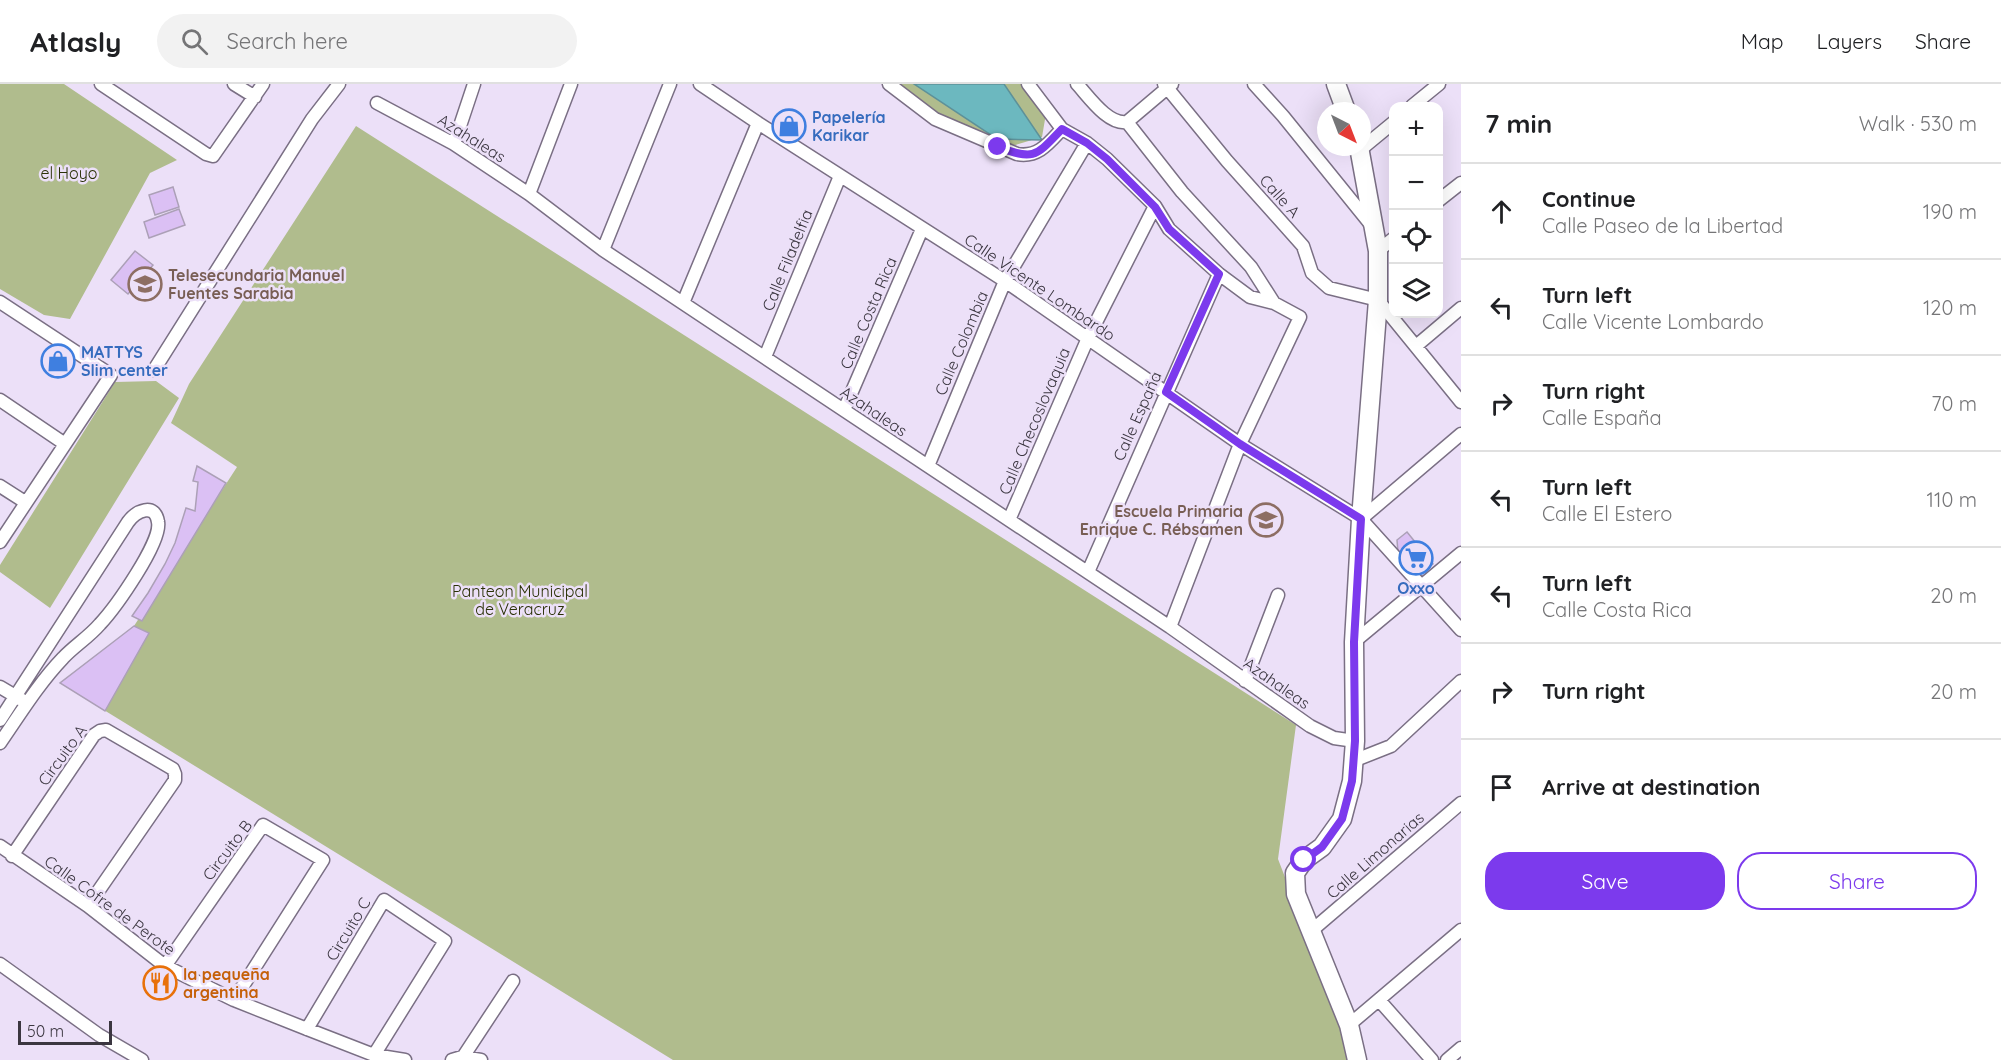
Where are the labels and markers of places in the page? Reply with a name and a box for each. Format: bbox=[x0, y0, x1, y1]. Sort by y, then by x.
place label: Papelería Karikar bbox=[812, 107, 885, 145]
shop icon: Papelería Karikar bbox=[771, 108, 807, 144]
place label: Telesecundaria Manuel Fuentes Sarabia bbox=[168, 265, 345, 303]
school or university icon: Telesecundaria Manuel Fuentes Sarabia bbox=[127, 266, 163, 302]
place label: MATTYS Slim center bbox=[81, 342, 168, 380]
shop icon: MATTYS Slim center bbox=[40, 343, 76, 379]
place label: Escuela Primaria Enrique C. Rébsamen bbox=[1080, 501, 1243, 539]
school or university icon: Escuela Primaria Enrique C. Rébsamen bbox=[1248, 502, 1284, 538]
supermarket icon: Oxxo bbox=[1398, 540, 1434, 576]
place label: Oxxo bbox=[1397, 578, 1435, 598]
place label: la pequeña argentina bbox=[183, 964, 270, 1002]
restaurant icon: la pequeña argentina bbox=[142, 965, 178, 1001]

